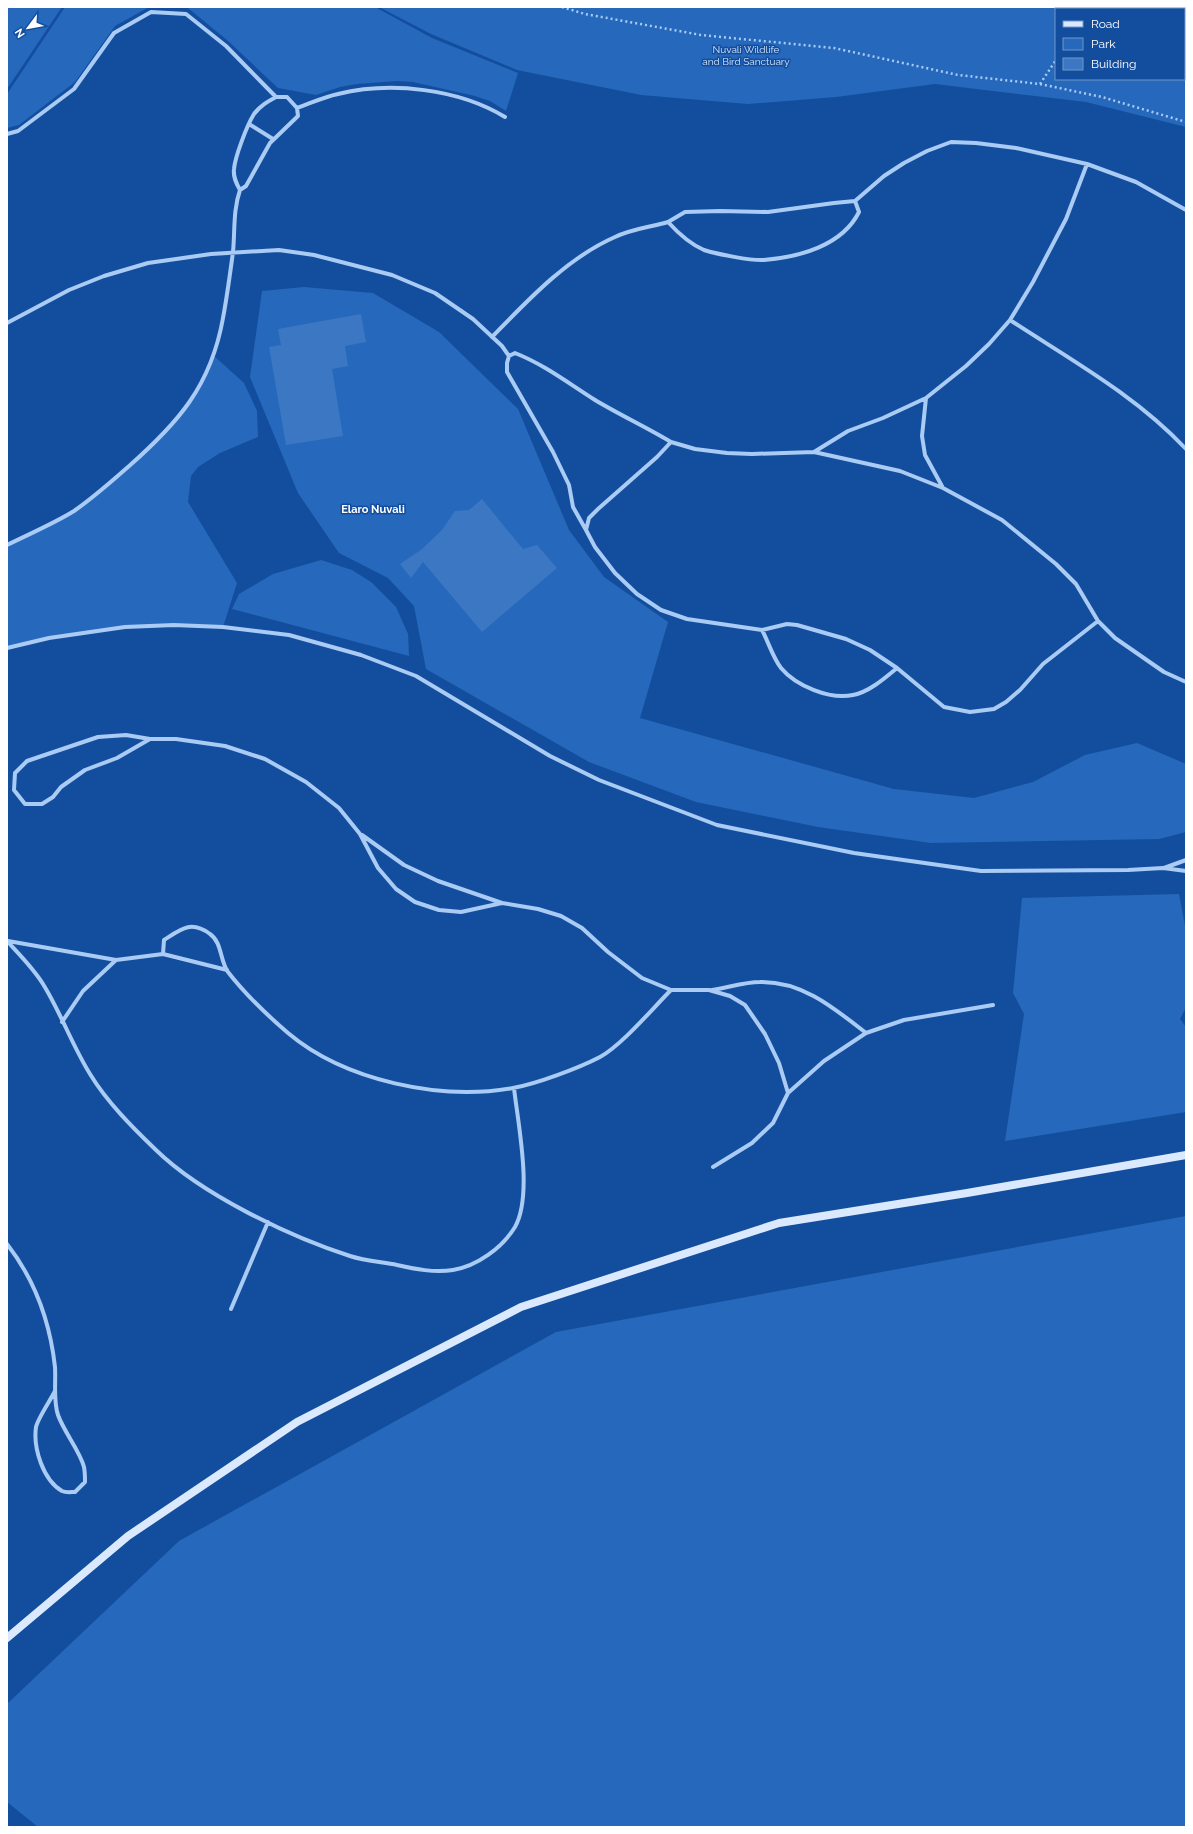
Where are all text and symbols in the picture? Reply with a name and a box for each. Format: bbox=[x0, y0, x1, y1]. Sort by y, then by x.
north arrow bbox=[8, 8, 48, 48]
legend bbox=[1055, 8, 1185, 80]
text: Road bbox=[1091, 17, 1120, 31]
text: N bbox=[12, 26, 28, 40]
text: Park bbox=[1091, 37, 1116, 51]
park label: Nuvali Wildlife and Bird Sanctuary bbox=[702, 44, 790, 67]
text: Building bbox=[1091, 57, 1137, 71]
district label: Elaro Nuvali bbox=[341, 503, 405, 516]

